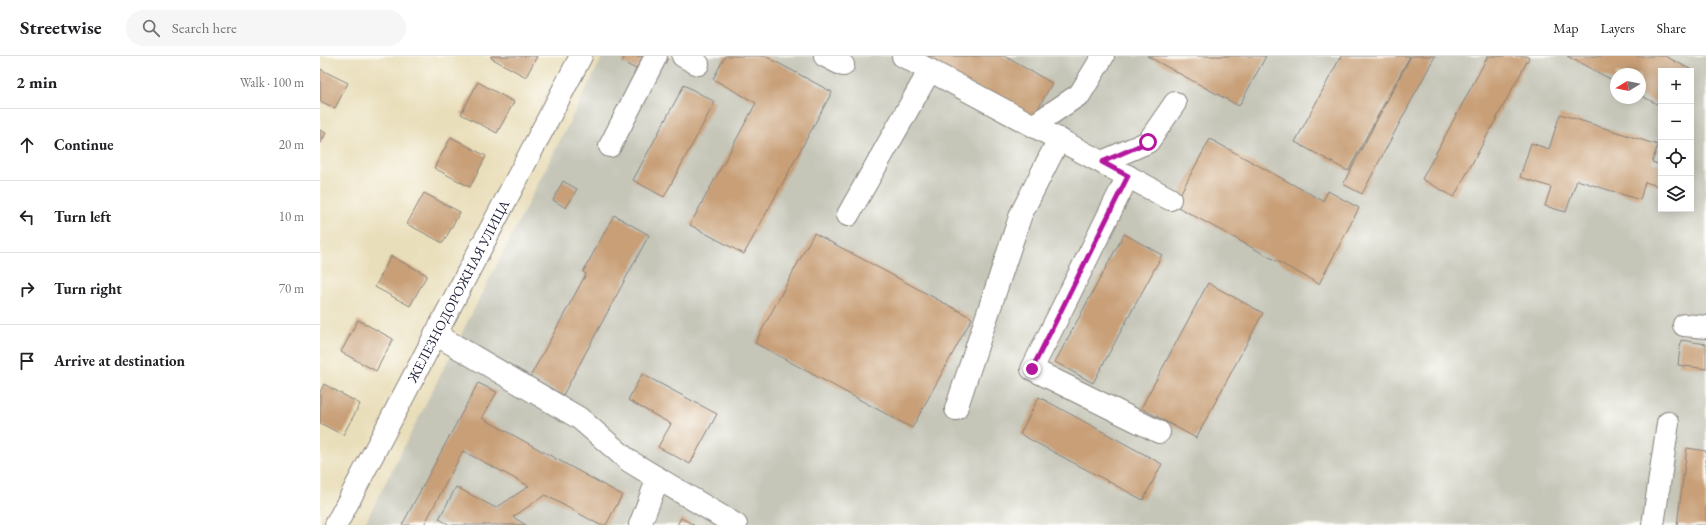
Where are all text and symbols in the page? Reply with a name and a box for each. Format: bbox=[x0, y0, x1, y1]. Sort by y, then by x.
search box bbox=[126, 10, 406, 46]
text: Streetwise bbox=[20, 15, 102, 40]
icon: search bbox=[140, 17, 162, 39]
text: Search here bbox=[172, 18, 237, 37]
text: Map bbox=[1553, 19, 1578, 37]
text: Layers bbox=[1600, 19, 1635, 37]
text: Share bbox=[1657, 19, 1686, 37]
north arrow bbox=[1610, 68, 1646, 104]
map controls bbox=[1658, 68, 1694, 212]
button: + bbox=[1658, 68, 1694, 104]
text: 2 min bbox=[16, 71, 57, 93]
text: Walk · 100 m bbox=[240, 74, 304, 91]
button: − bbox=[1658, 104, 1694, 140]
route start bbox=[1139, 133, 1157, 151]
icon: ahead bbox=[16, 134, 38, 156]
text: Continue bbox=[54, 135, 114, 154]
text: 20 m bbox=[279, 136, 304, 153]
button: locate bbox=[1658, 140, 1694, 176]
button: layers bbox=[1658, 176, 1694, 212]
street label: ЖЕЛЕЗНОДОРОЖНАЯ УЛИЦА bbox=[403, 196, 513, 386]
icon: left bbox=[16, 206, 38, 228]
text: Turn left bbox=[54, 207, 111, 226]
text: 10 m bbox=[279, 208, 304, 225]
icon: right bbox=[16, 278, 38, 300]
text: Turn right bbox=[54, 279, 122, 298]
text: 70 m bbox=[279, 280, 304, 297]
icon: arrive bbox=[16, 350, 38, 372]
text: Arrive at destination bbox=[54, 351, 185, 370]
route end bbox=[1023, 360, 1041, 378]

